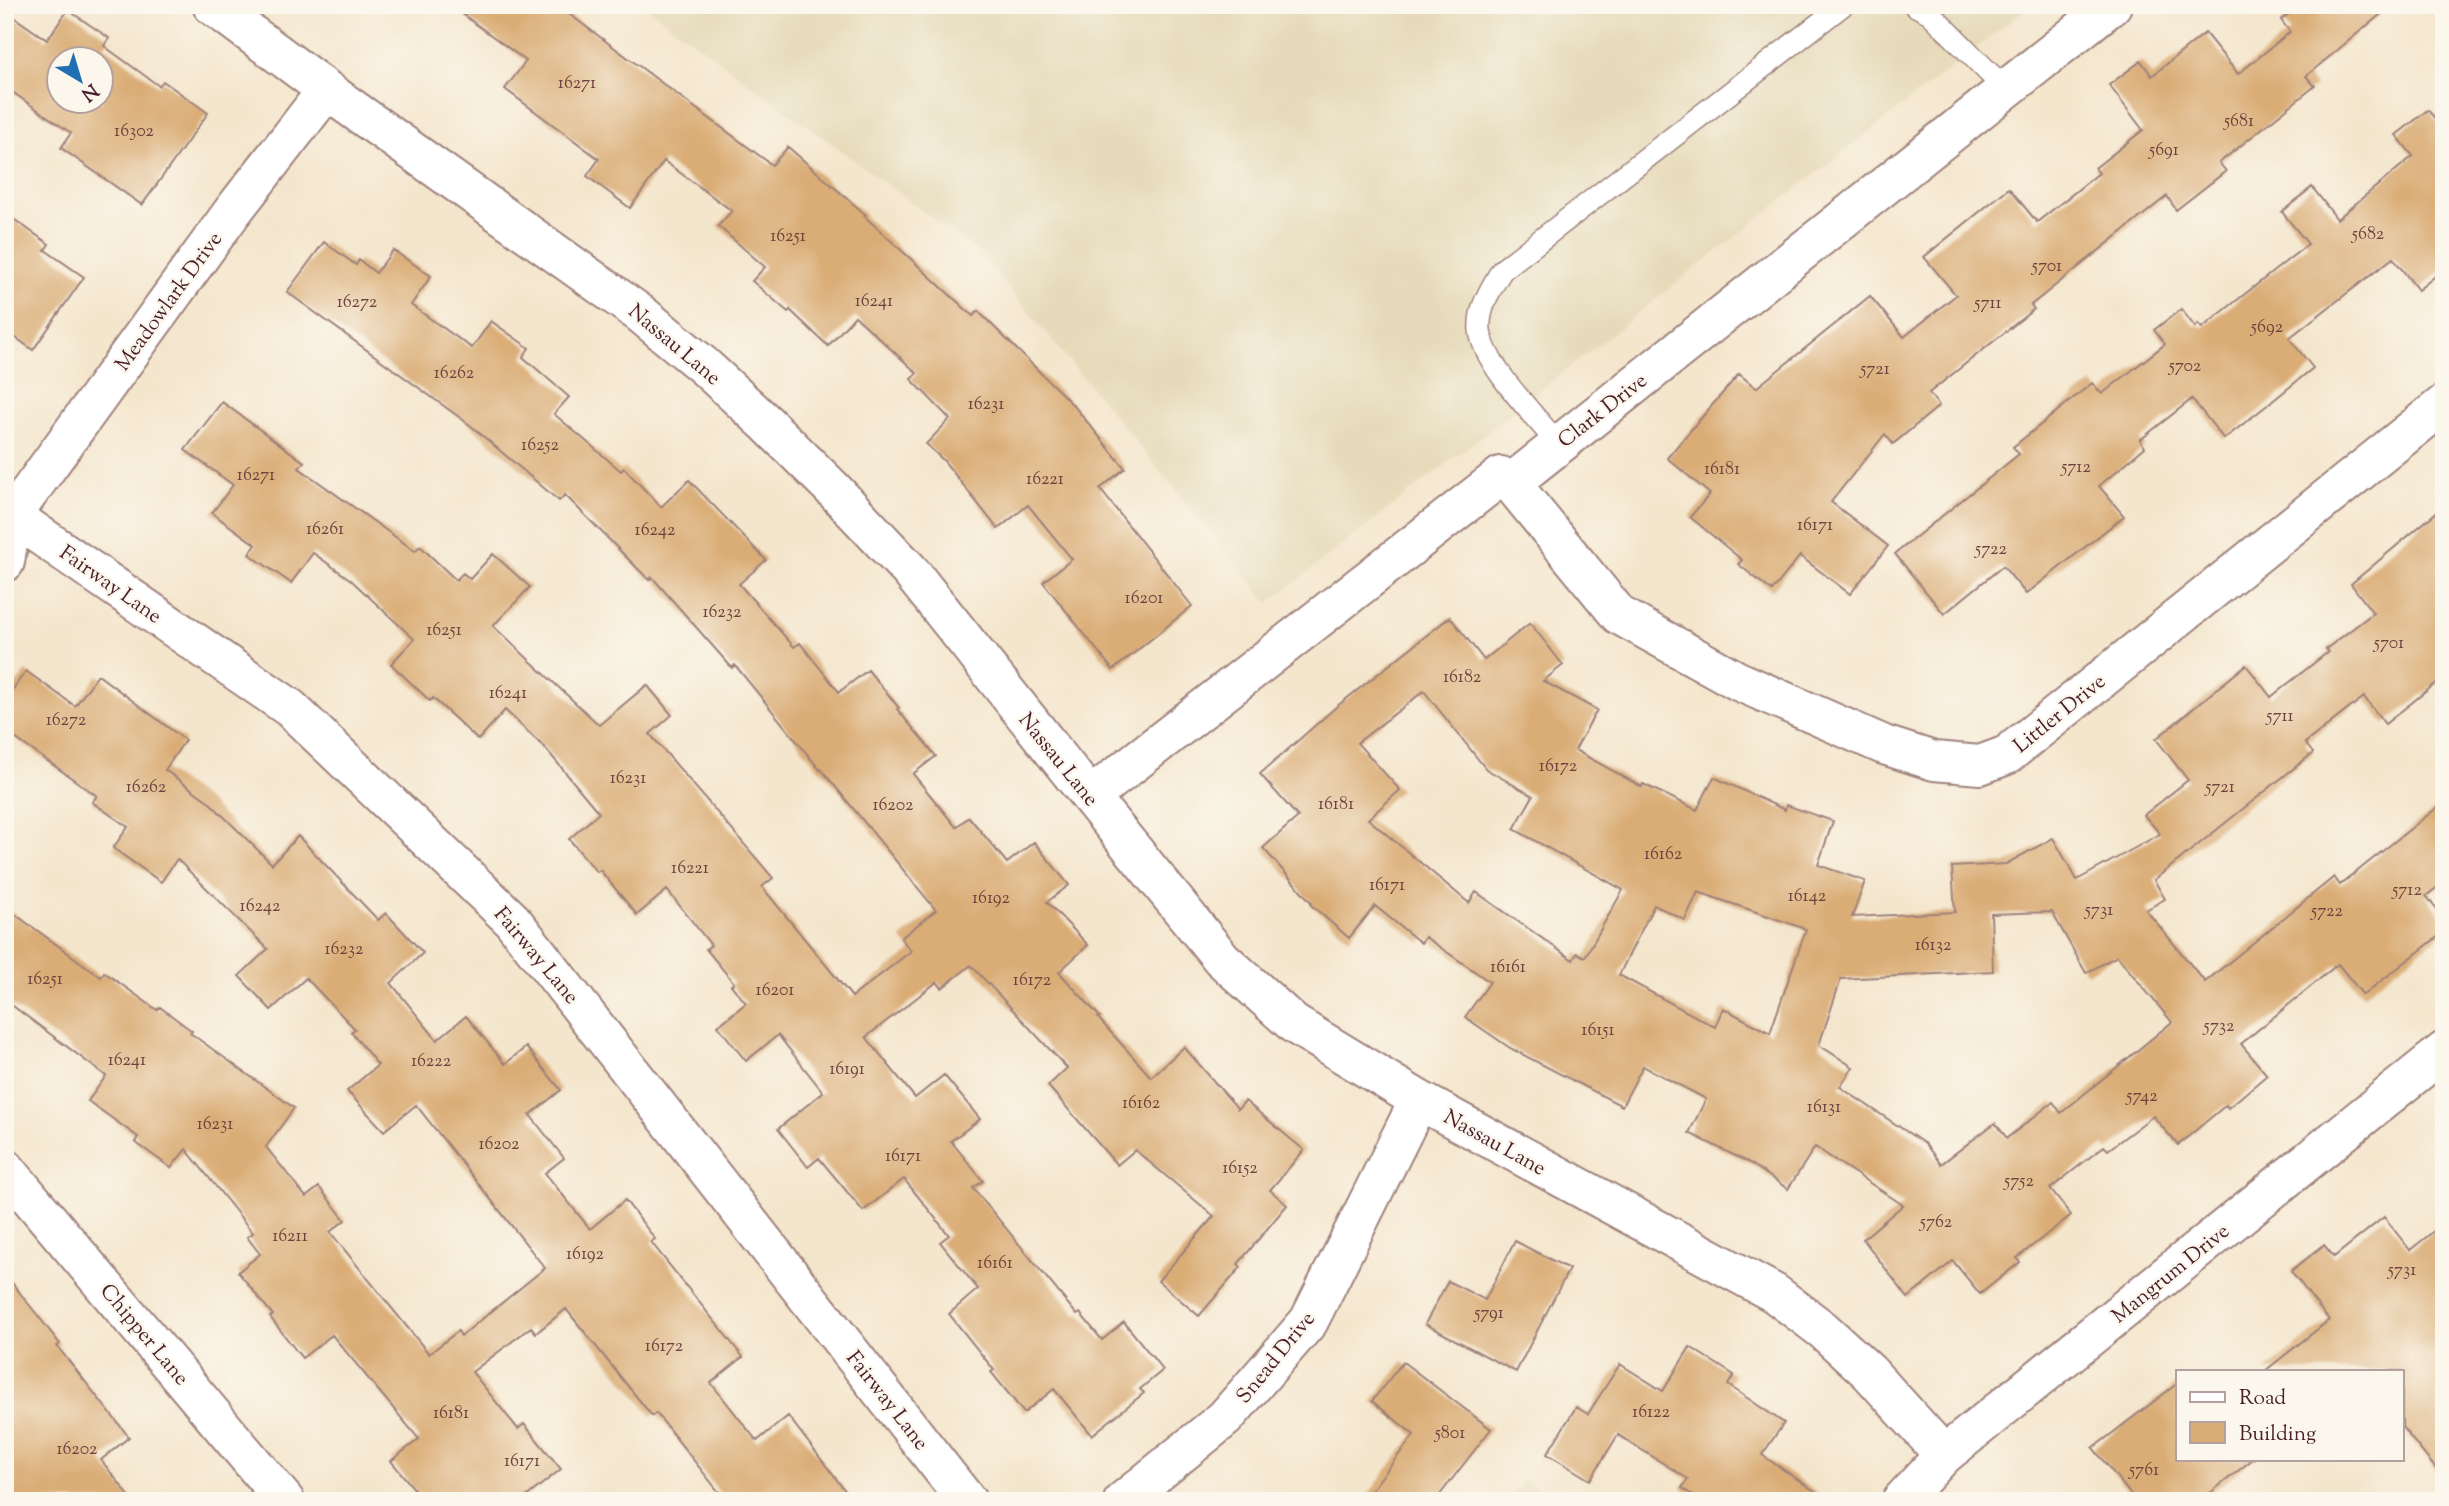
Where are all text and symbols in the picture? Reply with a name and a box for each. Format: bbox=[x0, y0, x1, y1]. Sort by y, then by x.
north arrow bbox=[46, 46, 116, 116]
house number: 16271 bbox=[558, 71, 596, 97]
text: N bbox=[75, 76, 103, 107]
house number: 5681 bbox=[2223, 109, 2254, 135]
house number: 16302 bbox=[114, 119, 155, 145]
house number: 5691 bbox=[2148, 138, 2179, 164]
house number: 5682 bbox=[2351, 222, 2385, 248]
house number: 16251 bbox=[770, 224, 806, 250]
street label: Meadowlark Drive bbox=[109, 226, 230, 378]
house number: 5701 bbox=[2031, 254, 2062, 280]
house number: 16241 bbox=[855, 289, 893, 315]
house number: 16272 bbox=[337, 290, 378, 316]
house number: 5711 bbox=[1973, 291, 2002, 317]
street label: Nassau Lane bbox=[621, 298, 727, 393]
house number: 5692 bbox=[2250, 315, 2284, 341]
house number: 5702 bbox=[2168, 354, 2202, 380]
house number: 5721 bbox=[1859, 357, 1890, 383]
house number: 16262 bbox=[434, 361, 475, 387]
street label: Clark Drive bbox=[1552, 367, 1654, 456]
house number: 16231 bbox=[968, 392, 1004, 418]
house number: 16252 bbox=[521, 433, 560, 459]
house number: 5712 bbox=[2060, 455, 2091, 481]
house number: 16181 bbox=[1704, 457, 1740, 483]
house number: 16271 bbox=[237, 463, 275, 489]
house number: 16221 bbox=[1026, 467, 1064, 493]
house number: 16171 bbox=[1797, 513, 1833, 539]
house number: 16261 bbox=[306, 517, 344, 543]
house number: 16242 bbox=[635, 518, 676, 544]
house number: 5722 bbox=[1974, 537, 2007, 563]
street label: Fairway Lane bbox=[52, 539, 167, 632]
house number: 16201 bbox=[1125, 586, 1163, 612]
house number: 16232 bbox=[702, 600, 742, 626]
house number: 16251 bbox=[426, 618, 462, 644]
house number: 5701 bbox=[2373, 631, 2404, 657]
house number: 16182 bbox=[1443, 665, 1482, 691]
street label: Littler Drive bbox=[2008, 668, 2113, 761]
house number: 16241 bbox=[489, 681, 527, 707]
house number: 5711 bbox=[2265, 704, 2294, 730]
street label: Nassau Lane bbox=[1010, 707, 1105, 814]
house number: 16272 bbox=[46, 708, 87, 734]
house number: 16172 bbox=[1539, 754, 1578, 780]
house number: 16231 bbox=[610, 766, 646, 792]
house number: 16262 bbox=[126, 775, 167, 801]
house number: 5721 bbox=[2204, 775, 2235, 801]
house number: 16181 bbox=[1318, 792, 1354, 818]
house number: 16202 bbox=[872, 793, 914, 819]
house number: 16162 bbox=[1644, 842, 1683, 868]
house number: 16221 bbox=[671, 856, 709, 882]
house number: 16171 bbox=[1369, 873, 1405, 899]
house number: 5712 bbox=[2391, 878, 2422, 904]
house number: 16142 bbox=[1788, 884, 1827, 910]
house number: 16192 bbox=[972, 886, 1011, 912]
house number: 16242 bbox=[240, 894, 281, 920]
house number: 5731 bbox=[2084, 898, 2113, 924]
house number: 5722 bbox=[2310, 899, 2343, 925]
street label: Fairway Lane bbox=[486, 901, 585, 1012]
house number: 16132 bbox=[1915, 933, 1952, 959]
house number: 16232 bbox=[324, 937, 364, 963]
house number: 16161 bbox=[1490, 955, 1526, 981]
house number: 16251 bbox=[27, 967, 63, 993]
house number: 16172 bbox=[1013, 968, 1052, 994]
house number: 16201 bbox=[756, 978, 794, 1004]
house number: 5732 bbox=[2203, 1014, 2235, 1040]
house number: 16151 bbox=[1581, 1018, 1615, 1044]
house number: 16241 bbox=[108, 1048, 146, 1074]
house number: 16222 bbox=[411, 1049, 452, 1075]
house number: 16191 bbox=[829, 1057, 865, 1083]
house number: 5742 bbox=[2125, 1084, 2158, 1110]
house number: 16162 bbox=[1122, 1091, 1161, 1117]
house number: 16131 bbox=[1807, 1095, 1841, 1121]
street label: Nassau Lane bbox=[1437, 1103, 1551, 1184]
house number: 16231 bbox=[197, 1112, 233, 1138]
house number: 16202 bbox=[478, 1132, 520, 1158]
house number: 16171 bbox=[885, 1144, 921, 1170]
house number: 16152 bbox=[1222, 1156, 1258, 1182]
house number: 5752 bbox=[2003, 1169, 2034, 1195]
house number: 5762 bbox=[1919, 1210, 1953, 1236]
street label: Mangrum Drive bbox=[2106, 1218, 2237, 1331]
house number: 16211 bbox=[272, 1224, 308, 1250]
house number: 16192 bbox=[566, 1242, 605, 1268]
house number: 16161 bbox=[977, 1251, 1013, 1277]
house number: 5731 bbox=[2387, 1258, 2416, 1284]
street label: Chipper Lane bbox=[92, 1278, 195, 1393]
house number: 5791 bbox=[1473, 1301, 1504, 1327]
street label: Snead Drive bbox=[1230, 1306, 1323, 1411]
house number: 16172 bbox=[645, 1334, 684, 1360]
street label: Fairway Lane bbox=[838, 1345, 935, 1457]
legend bbox=[2176, 1370, 2404, 1460]
text: Road bbox=[2239, 1384, 2286, 1414]
house number: 16122 bbox=[1632, 1400, 1671, 1426]
house number: 16181 bbox=[433, 1401, 469, 1427]
text: Building bbox=[2239, 1420, 2316, 1450]
house number: 5801 bbox=[1434, 1421, 1465, 1447]
house number: 16202 bbox=[56, 1437, 98, 1463]
house number: 16171 bbox=[504, 1449, 540, 1475]
house number: 5761 bbox=[2128, 1458, 2159, 1484]

